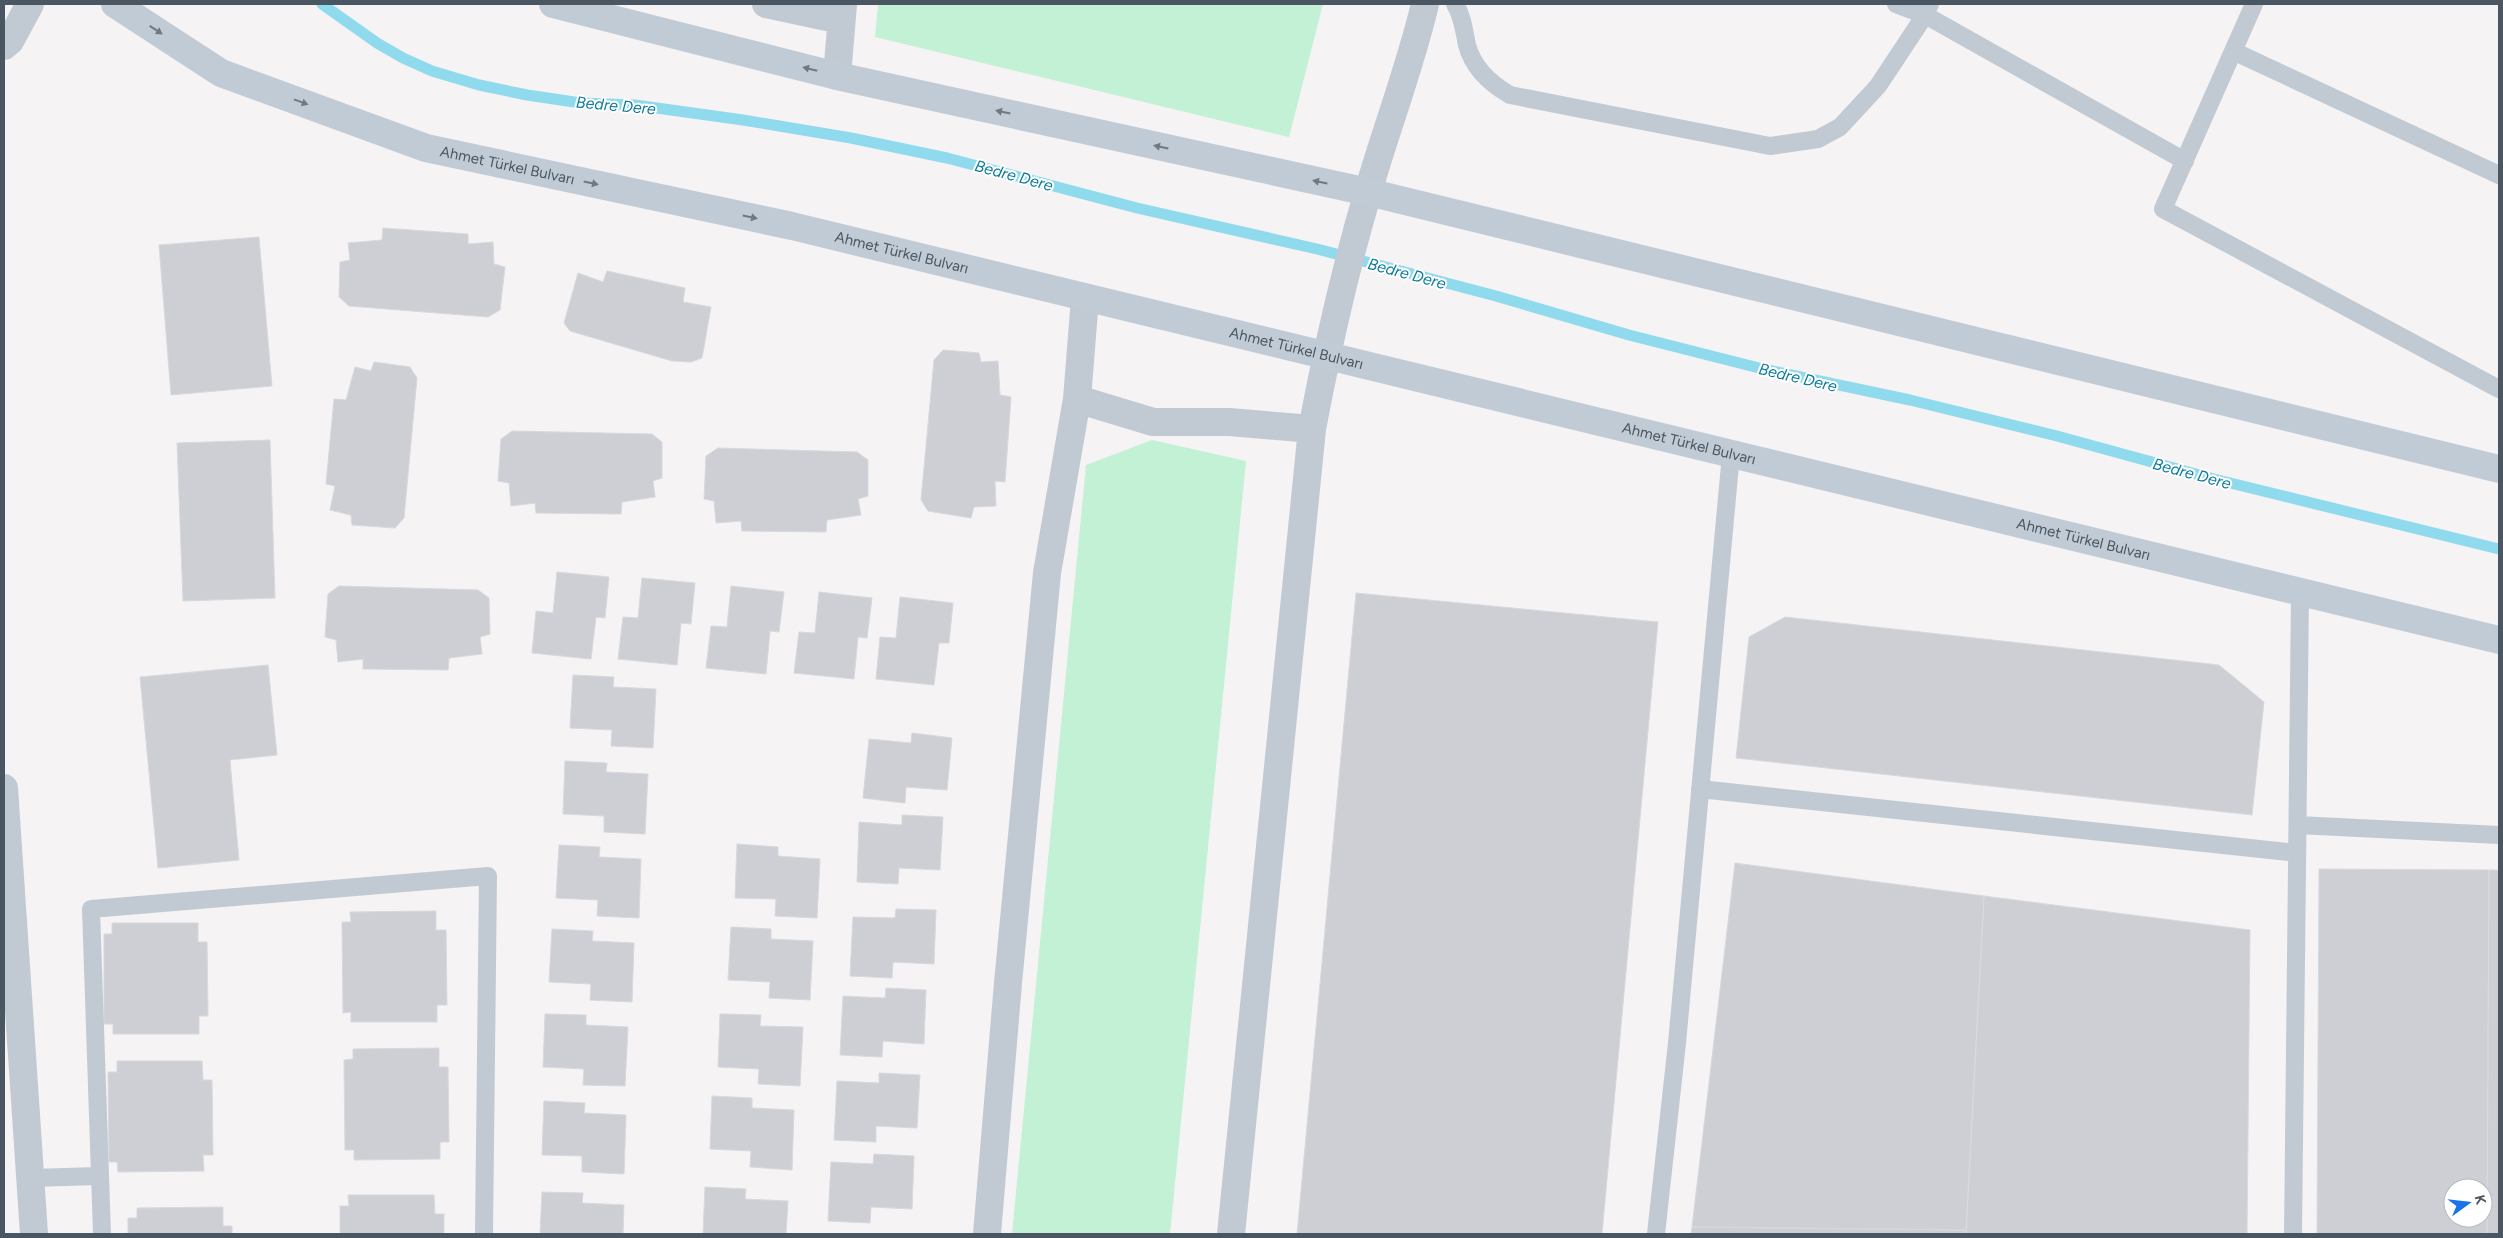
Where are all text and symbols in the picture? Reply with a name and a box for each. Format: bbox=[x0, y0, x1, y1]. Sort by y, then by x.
one-way arrow bbox=[149, 26, 163, 35]
one-way arrow bbox=[802, 65, 817, 73]
water label: Bedre Dere bbox=[575, 93, 657, 118]
one-way arrow bbox=[293, 99, 308, 106]
one-way arrow bbox=[995, 108, 1010, 116]
street label: Ahmet Türkel Bulvarı bbox=[439, 142, 576, 188]
one-way arrow bbox=[1154, 143, 1169, 151]
water label: Bedre Dere bbox=[973, 156, 1055, 195]
one-way arrow bbox=[1313, 178, 1328, 186]
one-way arrow bbox=[584, 180, 600, 188]
one-way arrow bbox=[743, 214, 759, 222]
street label: Ahmet Türkel Bulvarı bbox=[833, 228, 971, 278]
water label: Bedre Dere bbox=[1366, 254, 1448, 293]
street label: Ahmet Türkel Bulvarı bbox=[1228, 323, 1365, 373]
water label: Bedre Dere bbox=[1757, 359, 1839, 396]
street label: Ahmet Türkel Bulvarı bbox=[1620, 419, 1758, 468]
water label: Bedre Dere bbox=[2151, 454, 2233, 493]
street label: Ahmet Türkel Bulvarı bbox=[2015, 514, 2152, 564]
north arrow bbox=[2443, 1178, 2493, 1228]
text: K bbox=[2471, 1193, 2490, 1207]

